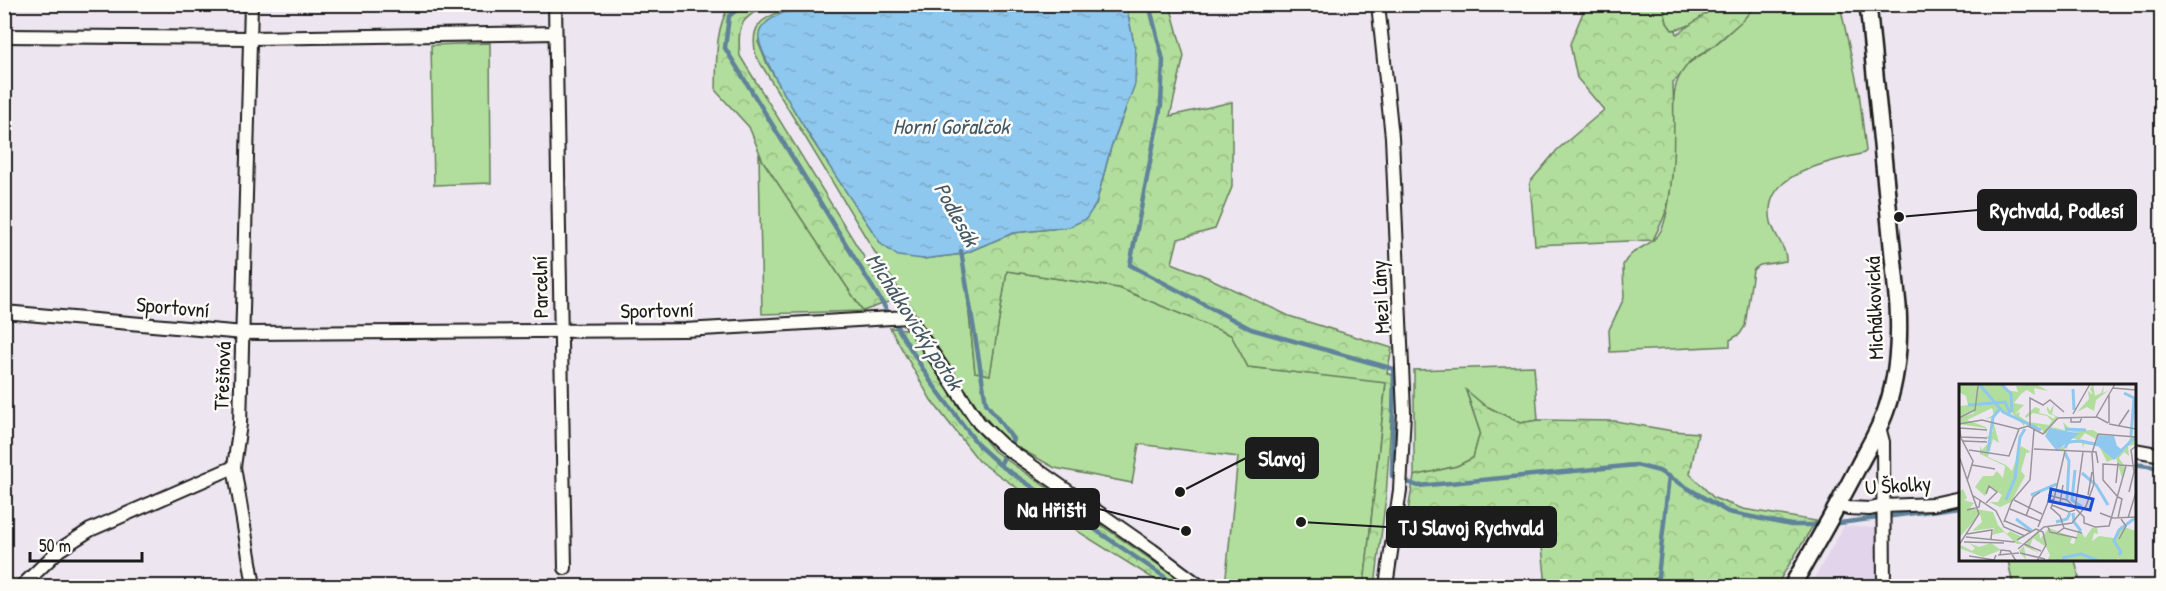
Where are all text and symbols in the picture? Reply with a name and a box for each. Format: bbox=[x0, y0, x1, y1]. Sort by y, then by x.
water label: Horní Gořalčok bbox=[893, 111, 1011, 141]
water label: Podlesák bbox=[927, 177, 988, 253]
callout: Rychvald, Podlesí bbox=[1978, 190, 2136, 230]
text: Rychvald, Podlesí bbox=[1990, 195, 2124, 226]
water label: Michálkovický potok bbox=[859, 247, 972, 397]
street label: Parcelní bbox=[525, 255, 555, 319]
street label: Michálkovická bbox=[1858, 256, 1890, 360]
street label: Mezi Lány bbox=[1364, 259, 1396, 335]
street label: Sportovní bbox=[135, 289, 211, 325]
street label: Sportovní bbox=[620, 295, 694, 325]
street label: Třešňová bbox=[206, 341, 238, 411]
inset map bbox=[1959, 384, 2136, 561]
callout: Slavoj bbox=[1246, 438, 1318, 478]
text: Slavoj bbox=[1258, 443, 1306, 473]
street label: U Školky bbox=[1864, 468, 1932, 502]
callout: Na Hřišti bbox=[1005, 489, 1099, 529]
text: Na Hřišti bbox=[1017, 494, 1087, 524]
callout: TJ Slavoj Rychvald bbox=[1387, 507, 1556, 547]
text: TJ Slavoj Rychvald bbox=[1398, 512, 1544, 543]
scale bar bbox=[30, 525, 142, 563]
text: 50 m bbox=[39, 533, 71, 558]

